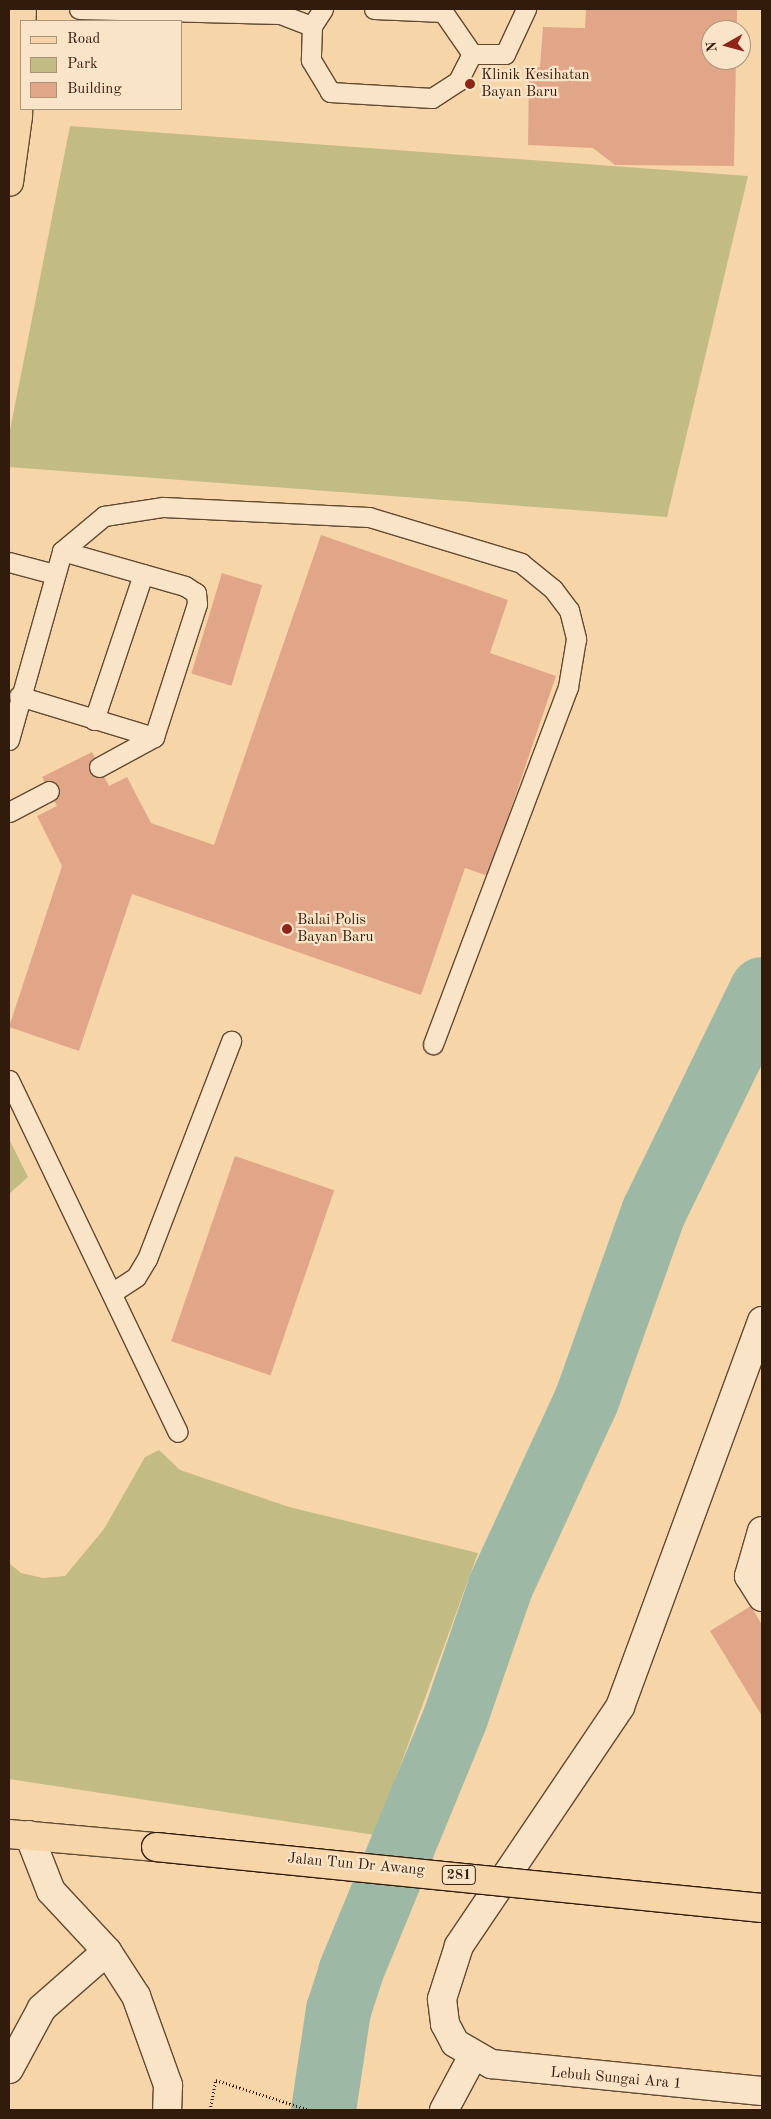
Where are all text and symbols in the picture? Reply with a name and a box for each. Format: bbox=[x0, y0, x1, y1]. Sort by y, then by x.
legend bbox=[20, 20, 182, 110]
north arrow bbox=[701, 20, 751, 70]
text: Road bbox=[67, 32, 100, 47]
text: N bbox=[705, 41, 720, 53]
text: Park bbox=[67, 57, 98, 72]
place label: Klinik Kesihatan Bayan Baru bbox=[481, 66, 590, 101]
marker: Klinik Kesihatan Bayan Baru bbox=[463, 77, 477, 91]
text: Building bbox=[67, 82, 122, 97]
place label: Balai Polis Bayan Baru bbox=[297, 911, 374, 946]
marker: Balai Polis Bayan Baru bbox=[281, 923, 293, 935]
street label: Jalan Tun Dr Awang bbox=[287, 1850, 425, 1880]
road number: 281 bbox=[442, 1864, 476, 1886]
street label: Lebuh Sungai Ara 1 bbox=[549, 2064, 683, 2094]

